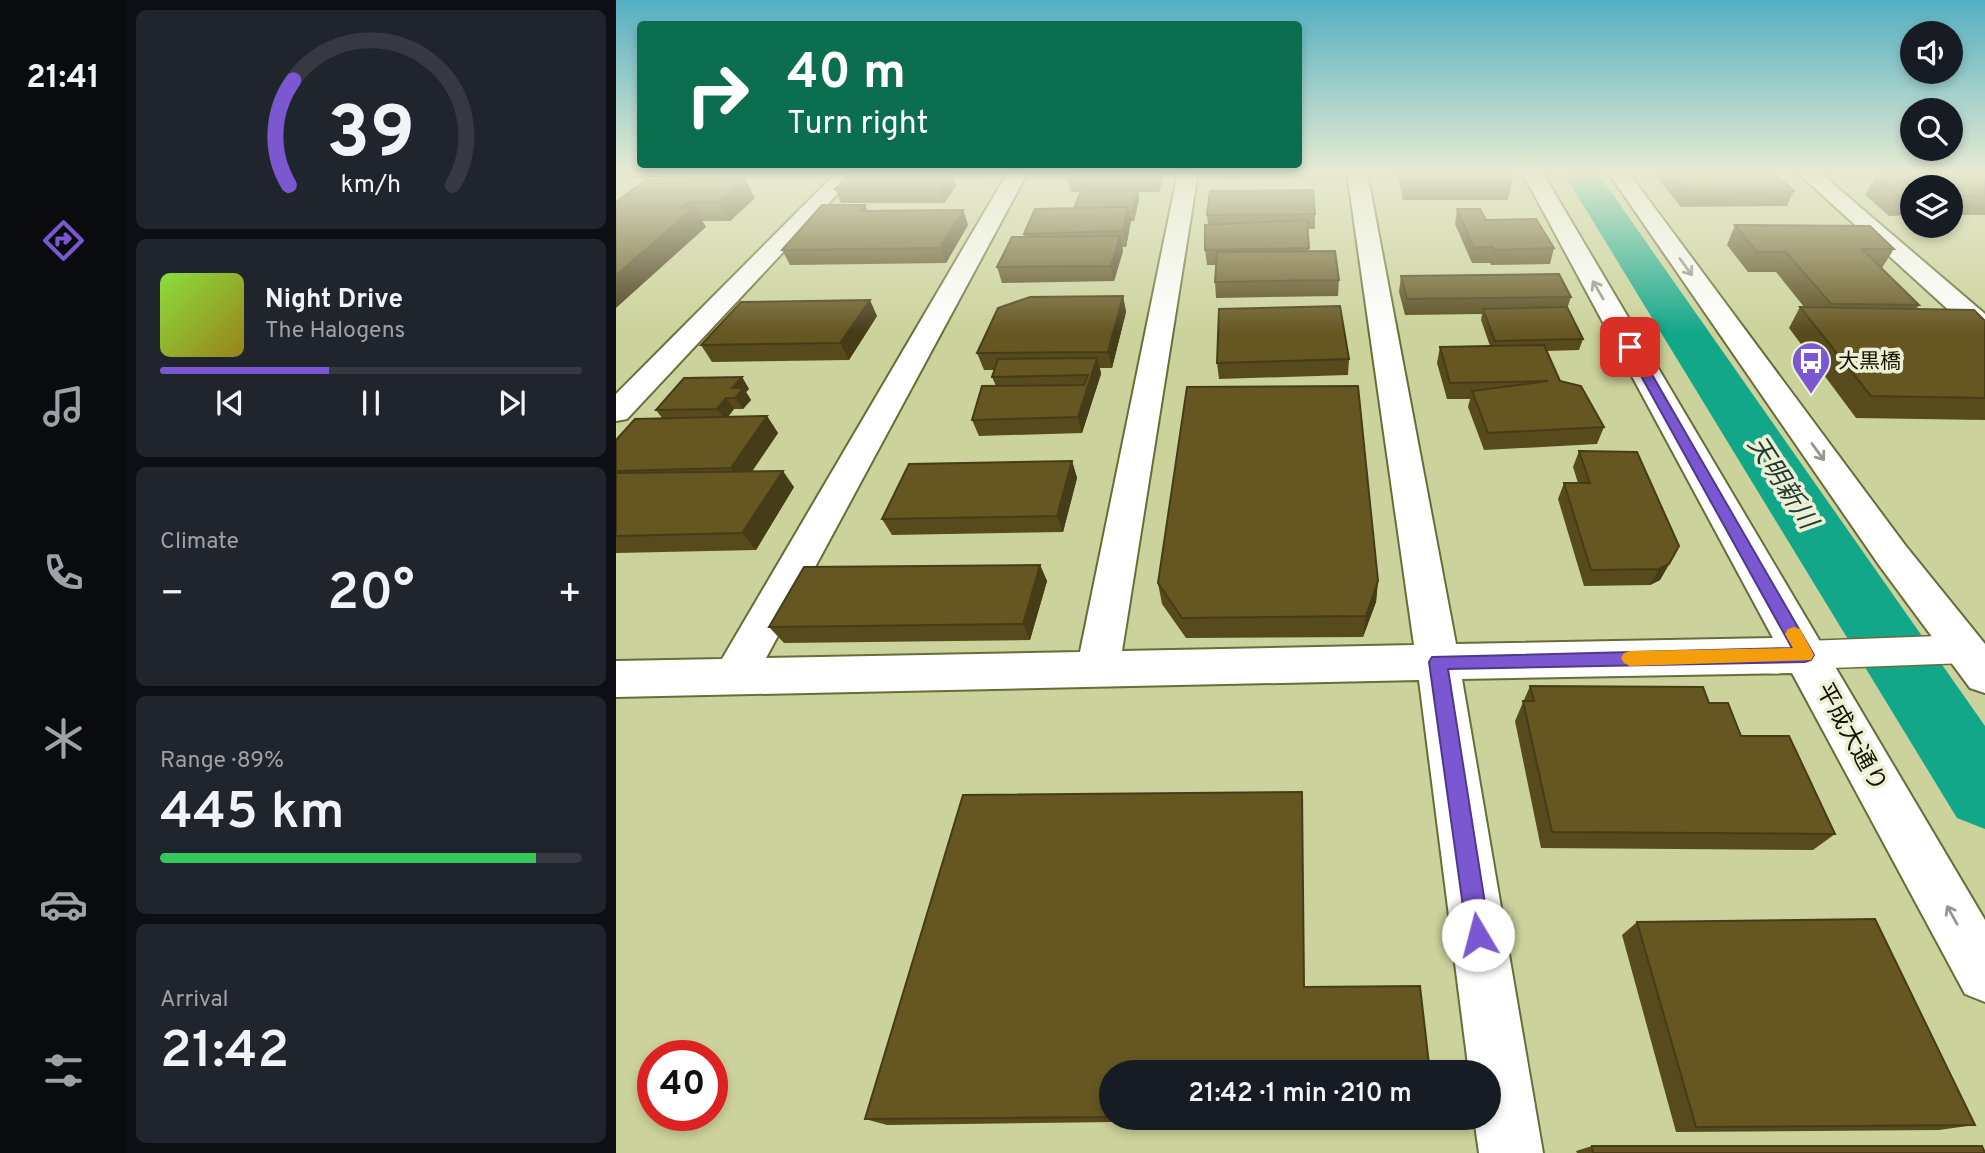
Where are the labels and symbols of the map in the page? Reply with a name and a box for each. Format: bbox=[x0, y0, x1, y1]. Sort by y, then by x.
one-way arrow bbox=[1679, 257, 1693, 276]
one-way arrow bbox=[1591, 281, 1605, 301]
pin bbox=[1600, 317, 1660, 377]
bus stop icon: 大黒橋 bbox=[1790, 340, 1832, 395]
place label: 大黒橋 bbox=[1838, 349, 1901, 376]
water label: 天明新川 bbox=[1739, 431, 1825, 538]
one-way arrow bbox=[1811, 442, 1825, 461]
street label: 平成大通り bbox=[1808, 678, 1892, 798]
position arrow bbox=[1441, 898, 1515, 972]
one-way arrow bbox=[1945, 905, 1959, 925]
speed limit sign: 40 bbox=[637, 1040, 728, 1131]

